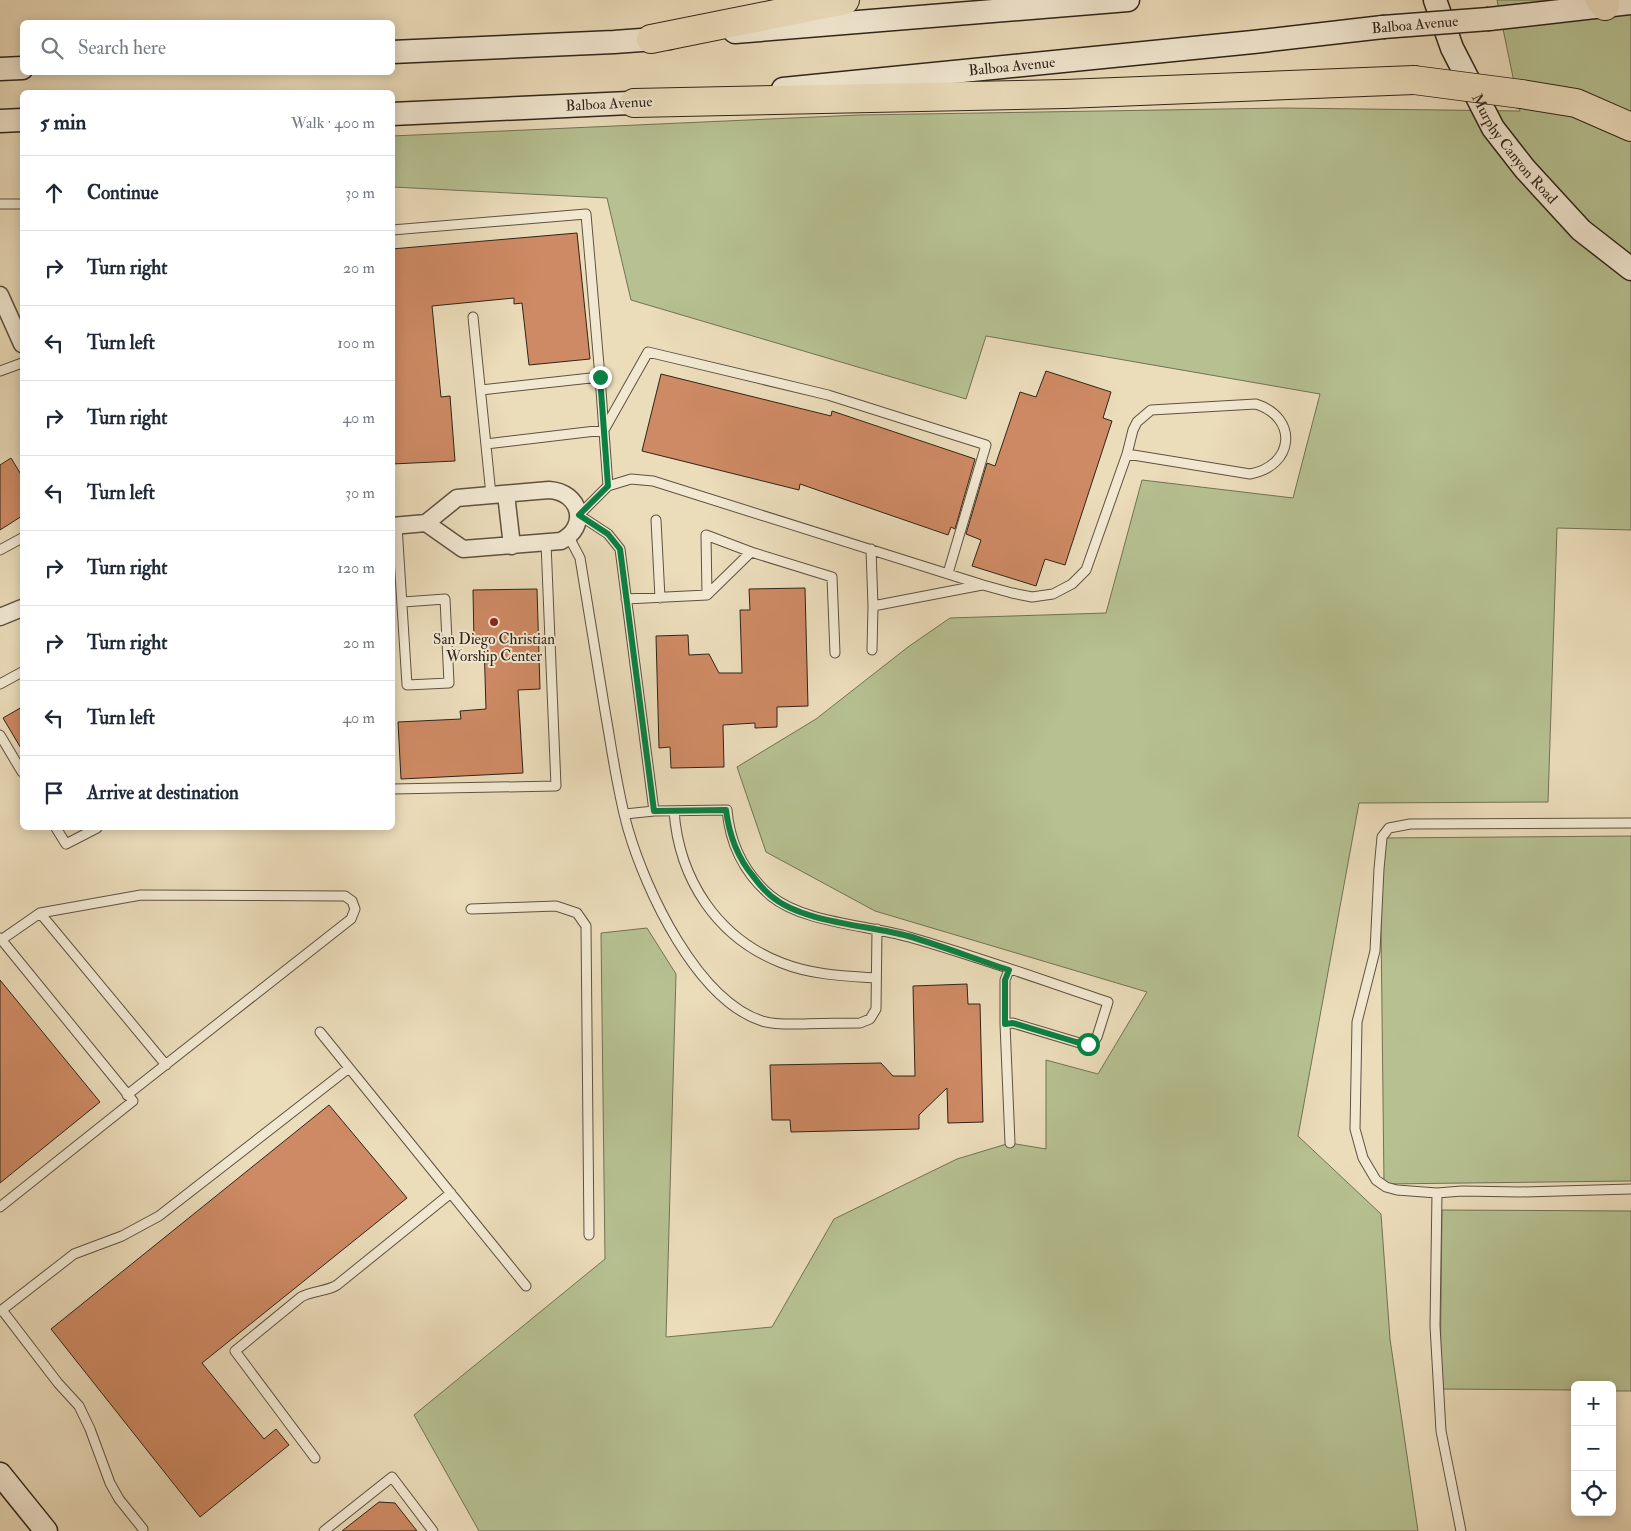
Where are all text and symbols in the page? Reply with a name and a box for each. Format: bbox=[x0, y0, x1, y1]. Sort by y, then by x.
street label: Balboa Avenue bbox=[1371, 12, 1459, 38]
search box bbox=[20, 20, 395, 75]
icon: search bbox=[38, 34, 66, 62]
text: Search here bbox=[78, 36, 166, 60]
street label: Balboa Avenue bbox=[968, 52, 1056, 80]
street label: Murphy Canyon Road bbox=[1467, 90, 1562, 208]
street label: Balboa Avenue bbox=[565, 92, 653, 116]
text: 5 min bbox=[40, 109, 86, 136]
text: Walk · 400 m bbox=[291, 113, 375, 133]
icon: ahead bbox=[40, 179, 68, 207]
text: Continue bbox=[87, 181, 158, 205]
text: 30 m bbox=[345, 183, 375, 203]
icon: right bbox=[40, 254, 68, 282]
text: Turn right bbox=[87, 256, 167, 280]
text: 20 m bbox=[343, 258, 375, 278]
icon: left bbox=[40, 329, 68, 357]
text: Turn left bbox=[87, 331, 155, 355]
text: 100 m bbox=[337, 333, 375, 353]
route end bbox=[589, 366, 612, 389]
icon: right bbox=[40, 404, 68, 432]
text: Turn right bbox=[87, 406, 167, 430]
text: 40 m bbox=[342, 408, 375, 428]
icon: left bbox=[40, 479, 68, 507]
text: Turn left bbox=[87, 481, 155, 505]
text: 30 m bbox=[345, 483, 375, 503]
icon: right bbox=[40, 554, 68, 582]
text: Turn right bbox=[87, 556, 167, 580]
text: 120 m bbox=[337, 558, 375, 578]
marker: San Diego Christian Worship Center bbox=[488, 616, 500, 628]
icon: right bbox=[40, 629, 68, 657]
place label: San Diego Christian Worship Center bbox=[433, 630, 555, 667]
text: Turn right bbox=[87, 631, 167, 655]
text: 20 m bbox=[343, 633, 375, 653]
icon: left bbox=[40, 704, 68, 732]
text: Turn left bbox=[87, 706, 155, 730]
text: 40 m bbox=[342, 708, 375, 728]
icon: arrive bbox=[40, 779, 68, 807]
text: Arrive at destination bbox=[87, 781, 239, 805]
route start bbox=[1077, 1033, 1100, 1056]
map controls bbox=[1571, 1381, 1616, 1516]
button: + bbox=[1571, 1381, 1616, 1426]
button: − bbox=[1571, 1426, 1616, 1471]
button: locate bbox=[1571, 1471, 1616, 1516]

